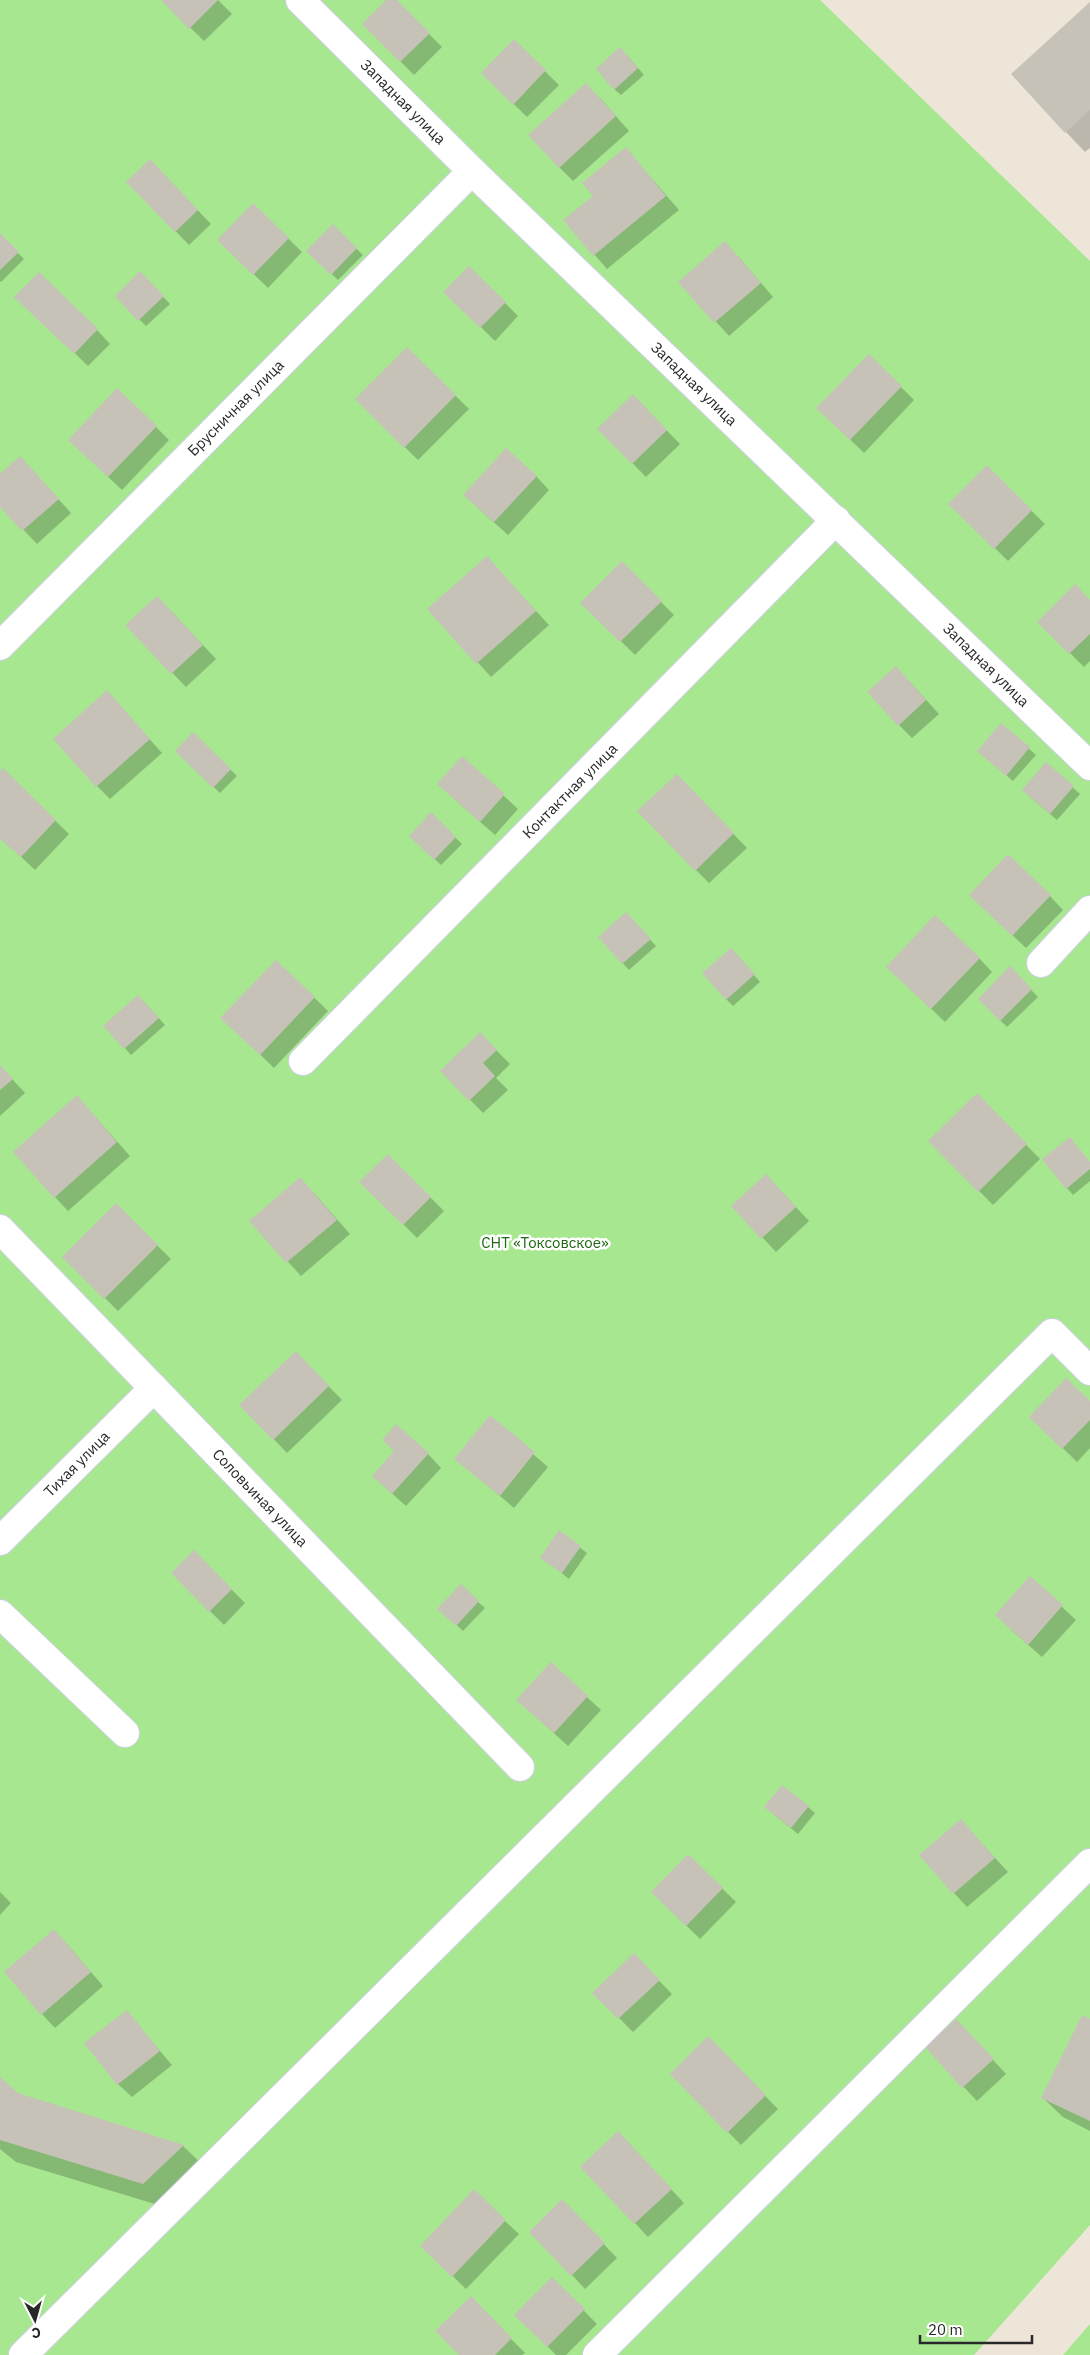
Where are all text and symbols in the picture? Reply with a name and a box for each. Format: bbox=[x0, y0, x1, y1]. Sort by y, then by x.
street label: Западная улица bbox=[357, 55, 450, 148]
street label: Западная улица bbox=[647, 338, 742, 430]
street label: Брусничная улица bbox=[183, 355, 288, 460]
street label: Западная улица bbox=[939, 619, 1034, 711]
street label: Контактная улица bbox=[518, 739, 621, 842]
park label: СНТ «Токсовское» bbox=[481, 1233, 609, 1252]
street label: Тихая улица bbox=[40, 1427, 114, 1501]
street label: Соловьиная улица bbox=[209, 1444, 312, 1551]
north arrow bbox=[10, 2295, 60, 2345]
scale bar bbox=[920, 2312, 1032, 2344]
text: 20 m bbox=[928, 2320, 963, 2339]
text: С bbox=[31, 2324, 42, 2342]

